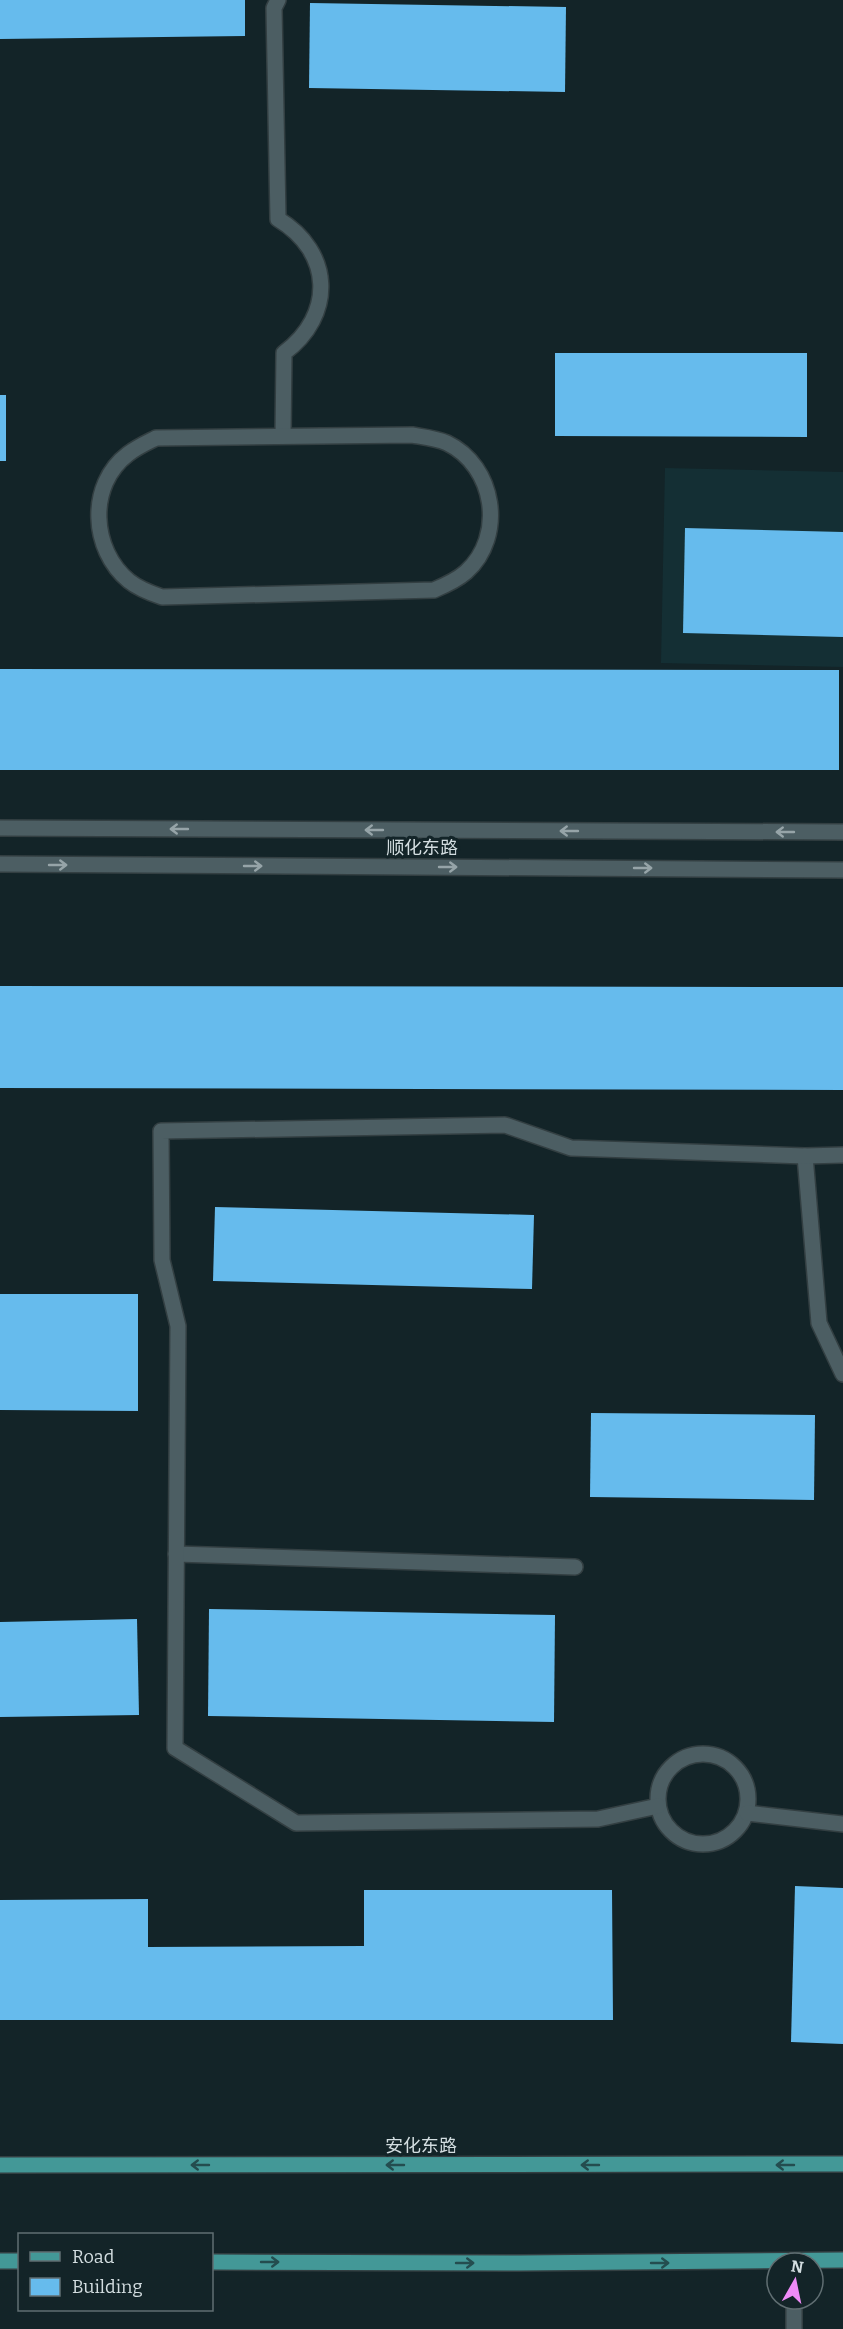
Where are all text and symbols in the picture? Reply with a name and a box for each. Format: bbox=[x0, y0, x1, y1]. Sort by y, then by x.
one-way arrow bbox=[169, 823, 189, 835]
one-way arrow bbox=[364, 824, 384, 836]
one-way arrow bbox=[559, 825, 579, 837]
one-way arrow bbox=[775, 826, 795, 838]
street label: 顺化东路 bbox=[386, 837, 458, 859]
one-way arrow bbox=[48, 859, 68, 871]
one-way arrow bbox=[243, 860, 263, 872]
one-way arrow bbox=[438, 861, 458, 873]
one-way arrow bbox=[633, 862, 653, 874]
street label: 安化东路 bbox=[385, 2135, 457, 2157]
one-way arrow bbox=[190, 2159, 210, 2171]
one-way arrow bbox=[385, 2159, 405, 2171]
one-way arrow bbox=[580, 2159, 600, 2171]
one-way arrow bbox=[775, 2159, 795, 2171]
legend bbox=[18, 2233, 213, 2311]
text: Road bbox=[72, 2246, 115, 2268]
north arrow bbox=[765, 2251, 825, 2311]
one-way arrow bbox=[259, 2256, 279, 2268]
text: N bbox=[790, 2256, 805, 2277]
one-way arrow bbox=[454, 2257, 474, 2269]
one-way arrow bbox=[649, 2257, 669, 2268]
text: Building bbox=[72, 2276, 143, 2298]

